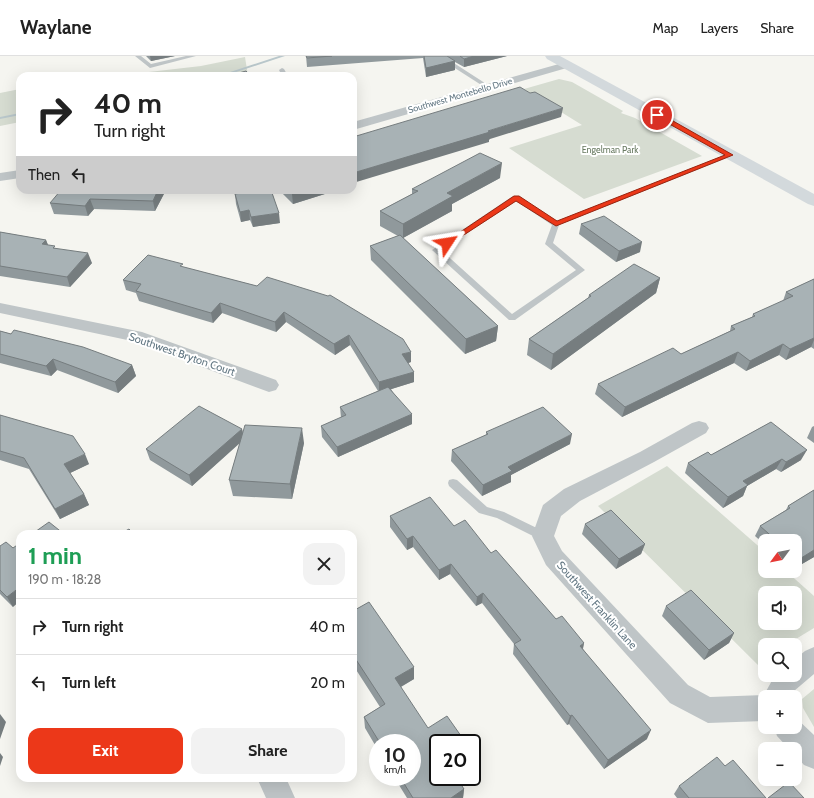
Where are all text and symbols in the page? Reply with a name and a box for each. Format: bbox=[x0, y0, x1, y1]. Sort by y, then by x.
text: Waylane bbox=[20, 16, 92, 39]
text: Map bbox=[653, 19, 678, 37]
text: Layers bbox=[700, 19, 738, 37]
text: Share bbox=[760, 19, 794, 37]
street label: Southwest Montebello Drive bbox=[406, 75, 514, 115]
text: 40 m bbox=[94, 86, 162, 120]
icon: right bbox=[28, 88, 80, 140]
pin bbox=[640, 98, 674, 132]
icon: arrive bbox=[646, 104, 668, 126]
text: Turn right bbox=[94, 120, 165, 142]
park label: Engelman Park bbox=[582, 144, 638, 155]
icon: left bbox=[68, 164, 90, 186]
text: Then bbox=[28, 166, 60, 184]
position arrow bbox=[426, 222, 468, 264]
street label: Southwest Bryton Court bbox=[127, 329, 237, 379]
north arrow bbox=[758, 534, 802, 578]
map controls bbox=[758, 534, 802, 786]
text: 1 min bbox=[28, 541, 82, 570]
button: close bbox=[303, 543, 345, 585]
street label: Southwest Franklin Lane bbox=[554, 558, 640, 652]
text: 190 m · 18:28 bbox=[28, 571, 101, 587]
button: sound bbox=[758, 586, 802, 630]
icon: right bbox=[28, 616, 50, 638]
text: Turn right bbox=[62, 618, 123, 636]
text: 40 m bbox=[309, 618, 345, 636]
button: search bbox=[758, 638, 802, 682]
icon: left bbox=[28, 672, 50, 694]
text: Turn left bbox=[62, 674, 116, 692]
text: 20 m bbox=[310, 674, 345, 692]
button: + bbox=[758, 690, 802, 734]
button: Exit bbox=[28, 728, 183, 774]
button: Share bbox=[191, 728, 345, 774]
speed limit sign: 20 bbox=[429, 734, 481, 786]
button: − bbox=[758, 742, 802, 786]
text: 10 bbox=[384, 743, 406, 767]
text: km/h bbox=[384, 763, 406, 776]

